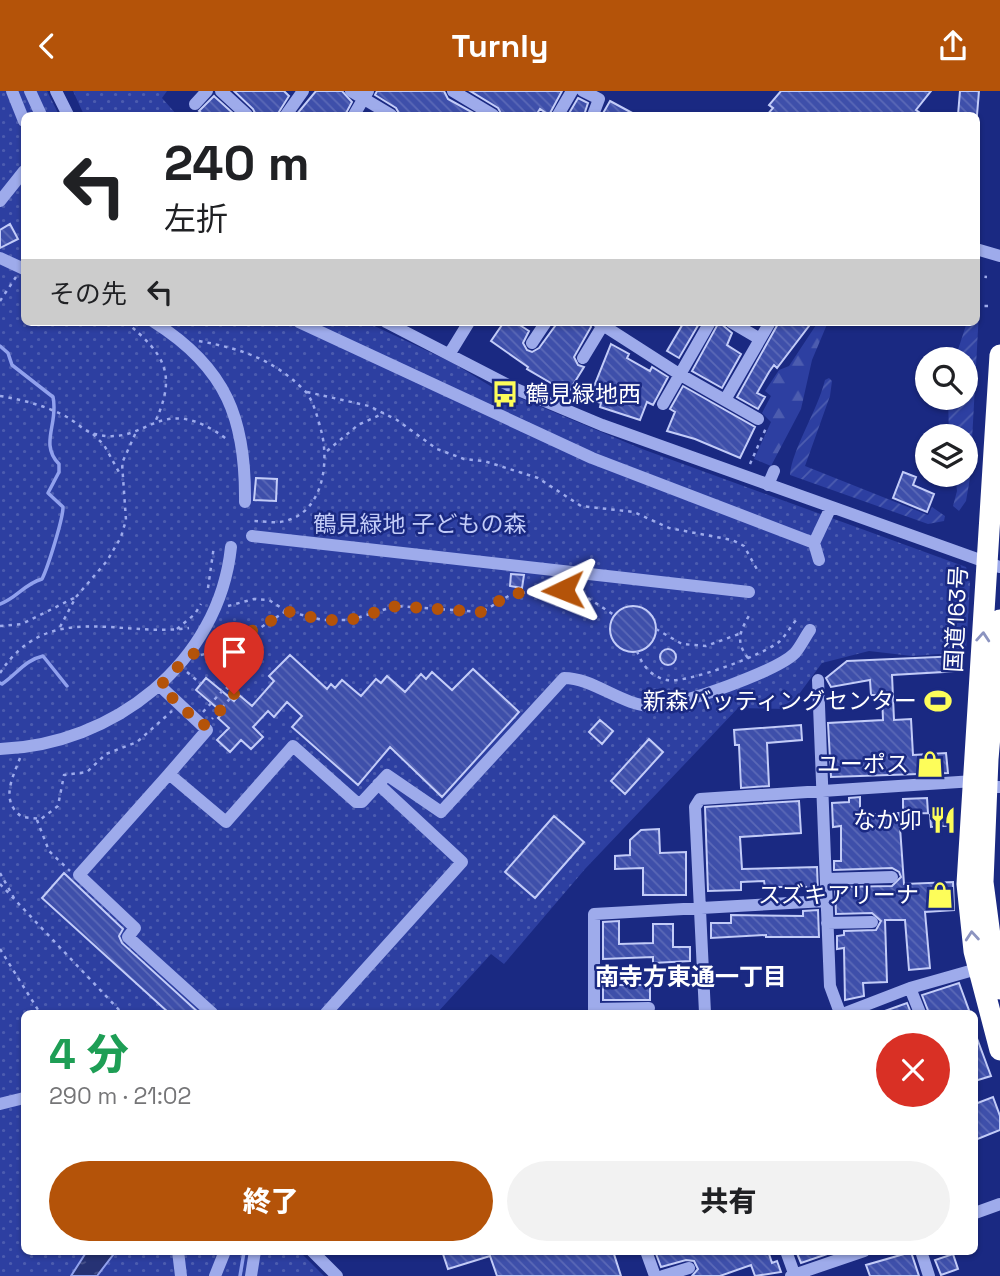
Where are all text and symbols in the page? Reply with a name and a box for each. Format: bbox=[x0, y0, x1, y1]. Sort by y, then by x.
text: Turnly bbox=[452, 26, 548, 66]
icon: back bbox=[28, 27, 66, 65]
icon: share bbox=[934, 27, 972, 65]
text: 240 m bbox=[164, 132, 310, 194]
icon: left bbox=[49, 140, 140, 231]
text: 左折 bbox=[164, 199, 228, 239]
icon: left bbox=[141, 273, 179, 311]
text: その先 bbox=[49, 277, 127, 311]
map controls bbox=[915, 347, 978, 487]
button: search bbox=[915, 347, 978, 410]
bus stop icon: 鶴見緑地西 bbox=[490, 379, 520, 409]
place label: 鶴見緑地西 bbox=[526, 379, 641, 409]
button: layers bbox=[915, 424, 978, 487]
park label: 鶴見緑地 子どもの森 bbox=[314, 509, 526, 539]
position arrow bbox=[526, 553, 600, 627]
street label: 国道163号 bbox=[938, 565, 974, 673]
pin bbox=[204, 622, 264, 694]
one-way arrow bbox=[975, 631, 990, 642]
icon: arrive bbox=[215, 633, 253, 671]
place label: 新森バッティングセンター bbox=[642, 686, 917, 716]
sports icon: 新森バッティングセンター bbox=[923, 686, 953, 716]
place label: ユーポス bbox=[817, 749, 909, 779]
shop icon: ユーポス bbox=[915, 749, 945, 779]
place label: なか卯 bbox=[853, 805, 922, 835]
restaurant icon: なか卯 bbox=[928, 805, 958, 835]
place label: スズキアリーナ bbox=[758, 880, 919, 910]
shop icon: スズキアリーナ bbox=[925, 880, 955, 910]
one-way arrow bbox=[965, 931, 980, 942]
district label: 南寺方東通一丁目 bbox=[595, 961, 787, 992]
text: 4 分 bbox=[49, 1028, 128, 1081]
button: close bbox=[876, 1033, 950, 1107]
text: 290 m · 21:02 bbox=[49, 1081, 191, 1111]
button: 終了 bbox=[49, 1161, 493, 1241]
button: 共有 bbox=[507, 1161, 950, 1241]

